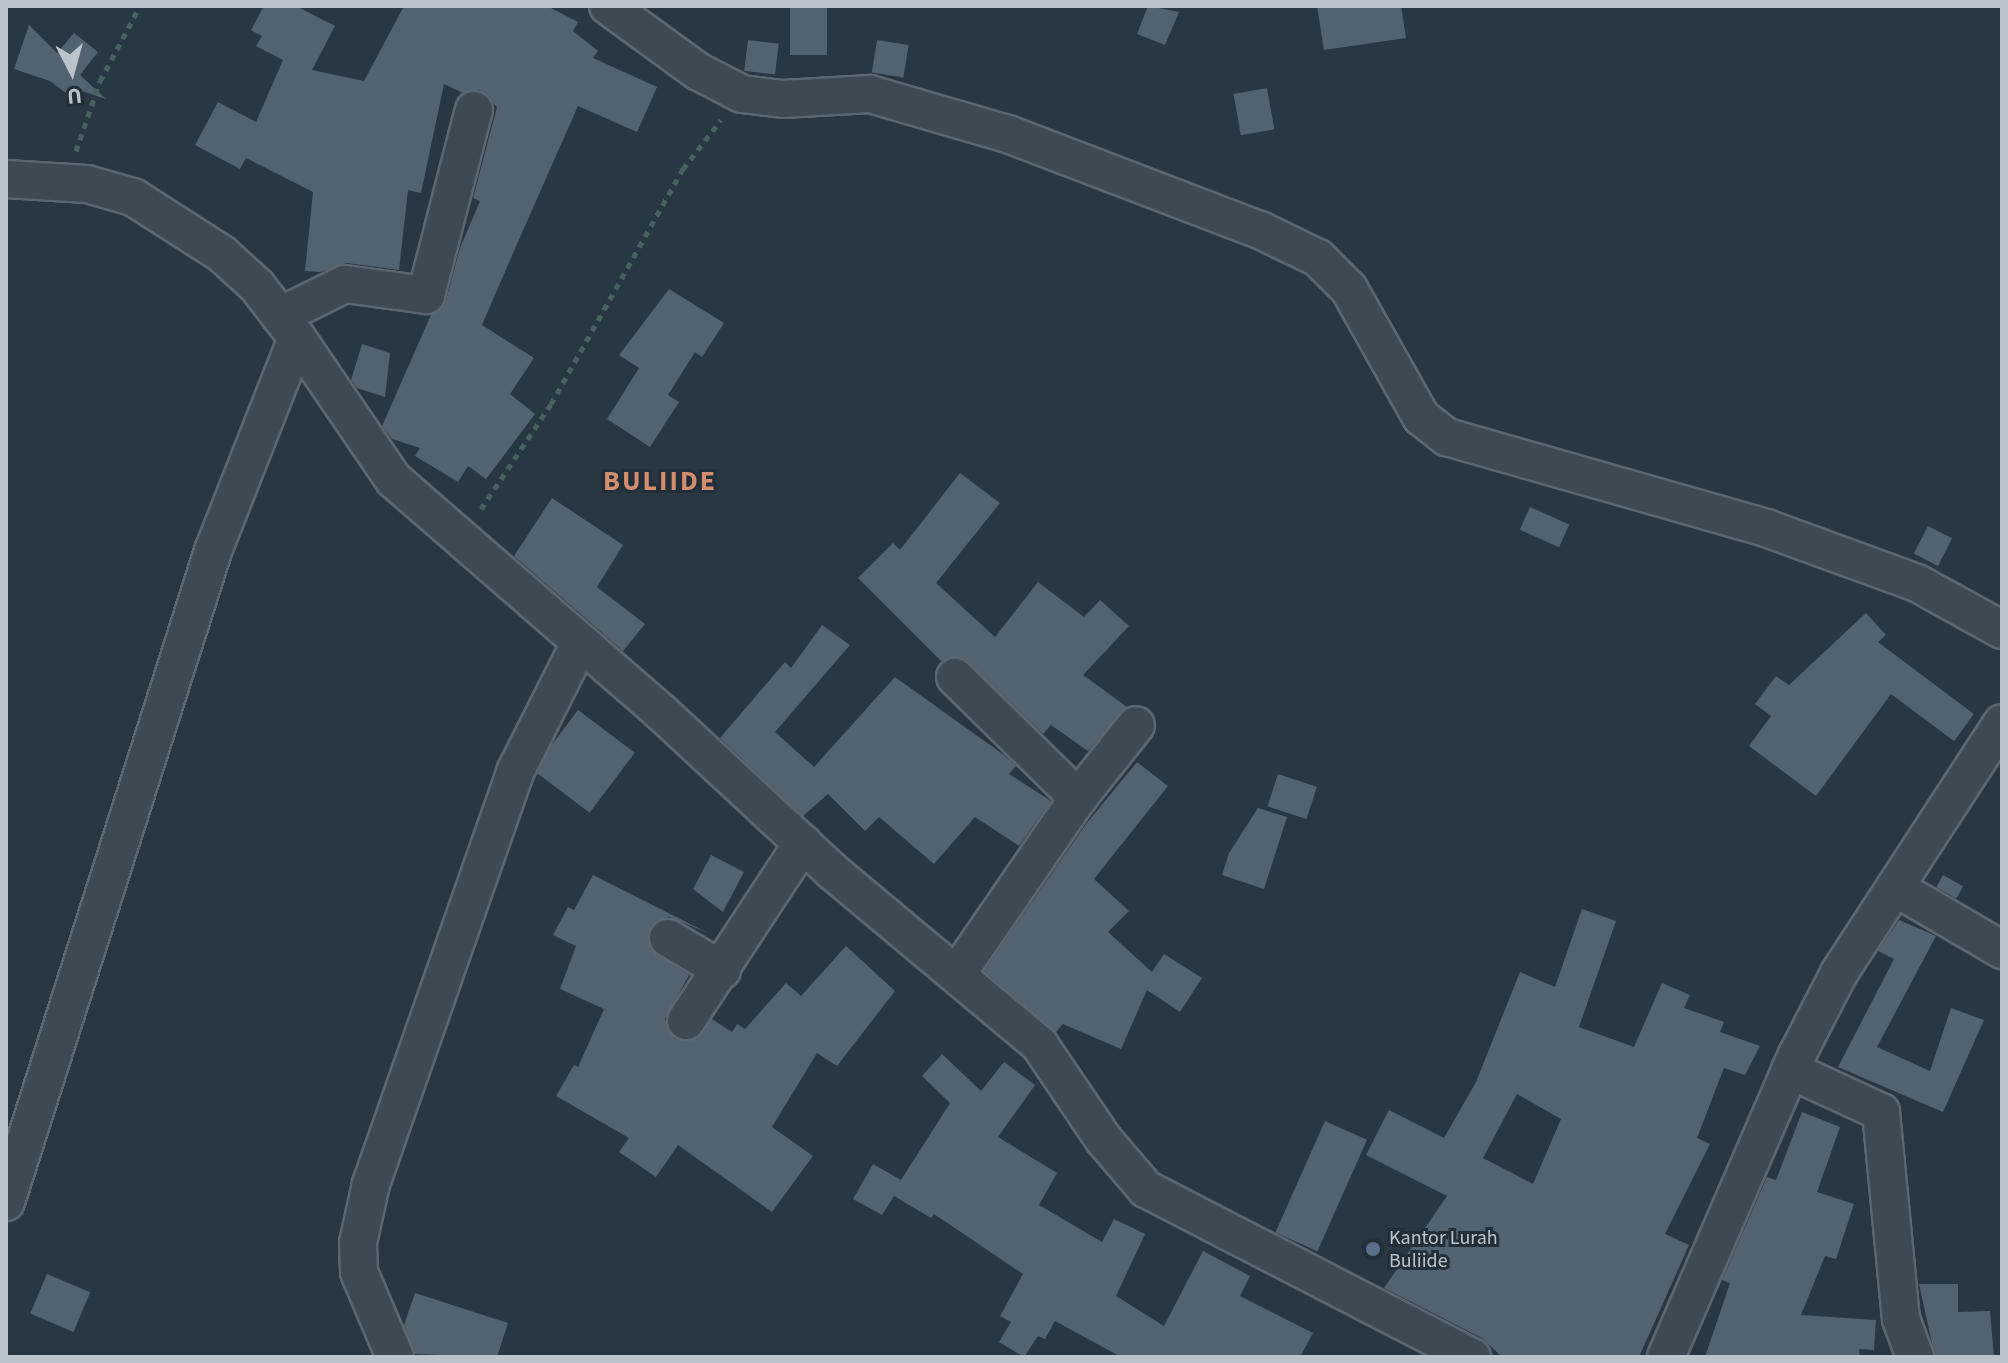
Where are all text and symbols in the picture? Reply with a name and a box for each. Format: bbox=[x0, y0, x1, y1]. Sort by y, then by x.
north arrow bbox=[32, 32, 112, 112]
text: U bbox=[66, 79, 83, 113]
district label: BULIIDE bbox=[603, 464, 717, 498]
place label: Kantor Lurah Buliide bbox=[1389, 1226, 1498, 1273]
marker: Kantor Lurah Buliide bbox=[1364, 1240, 1382, 1258]

